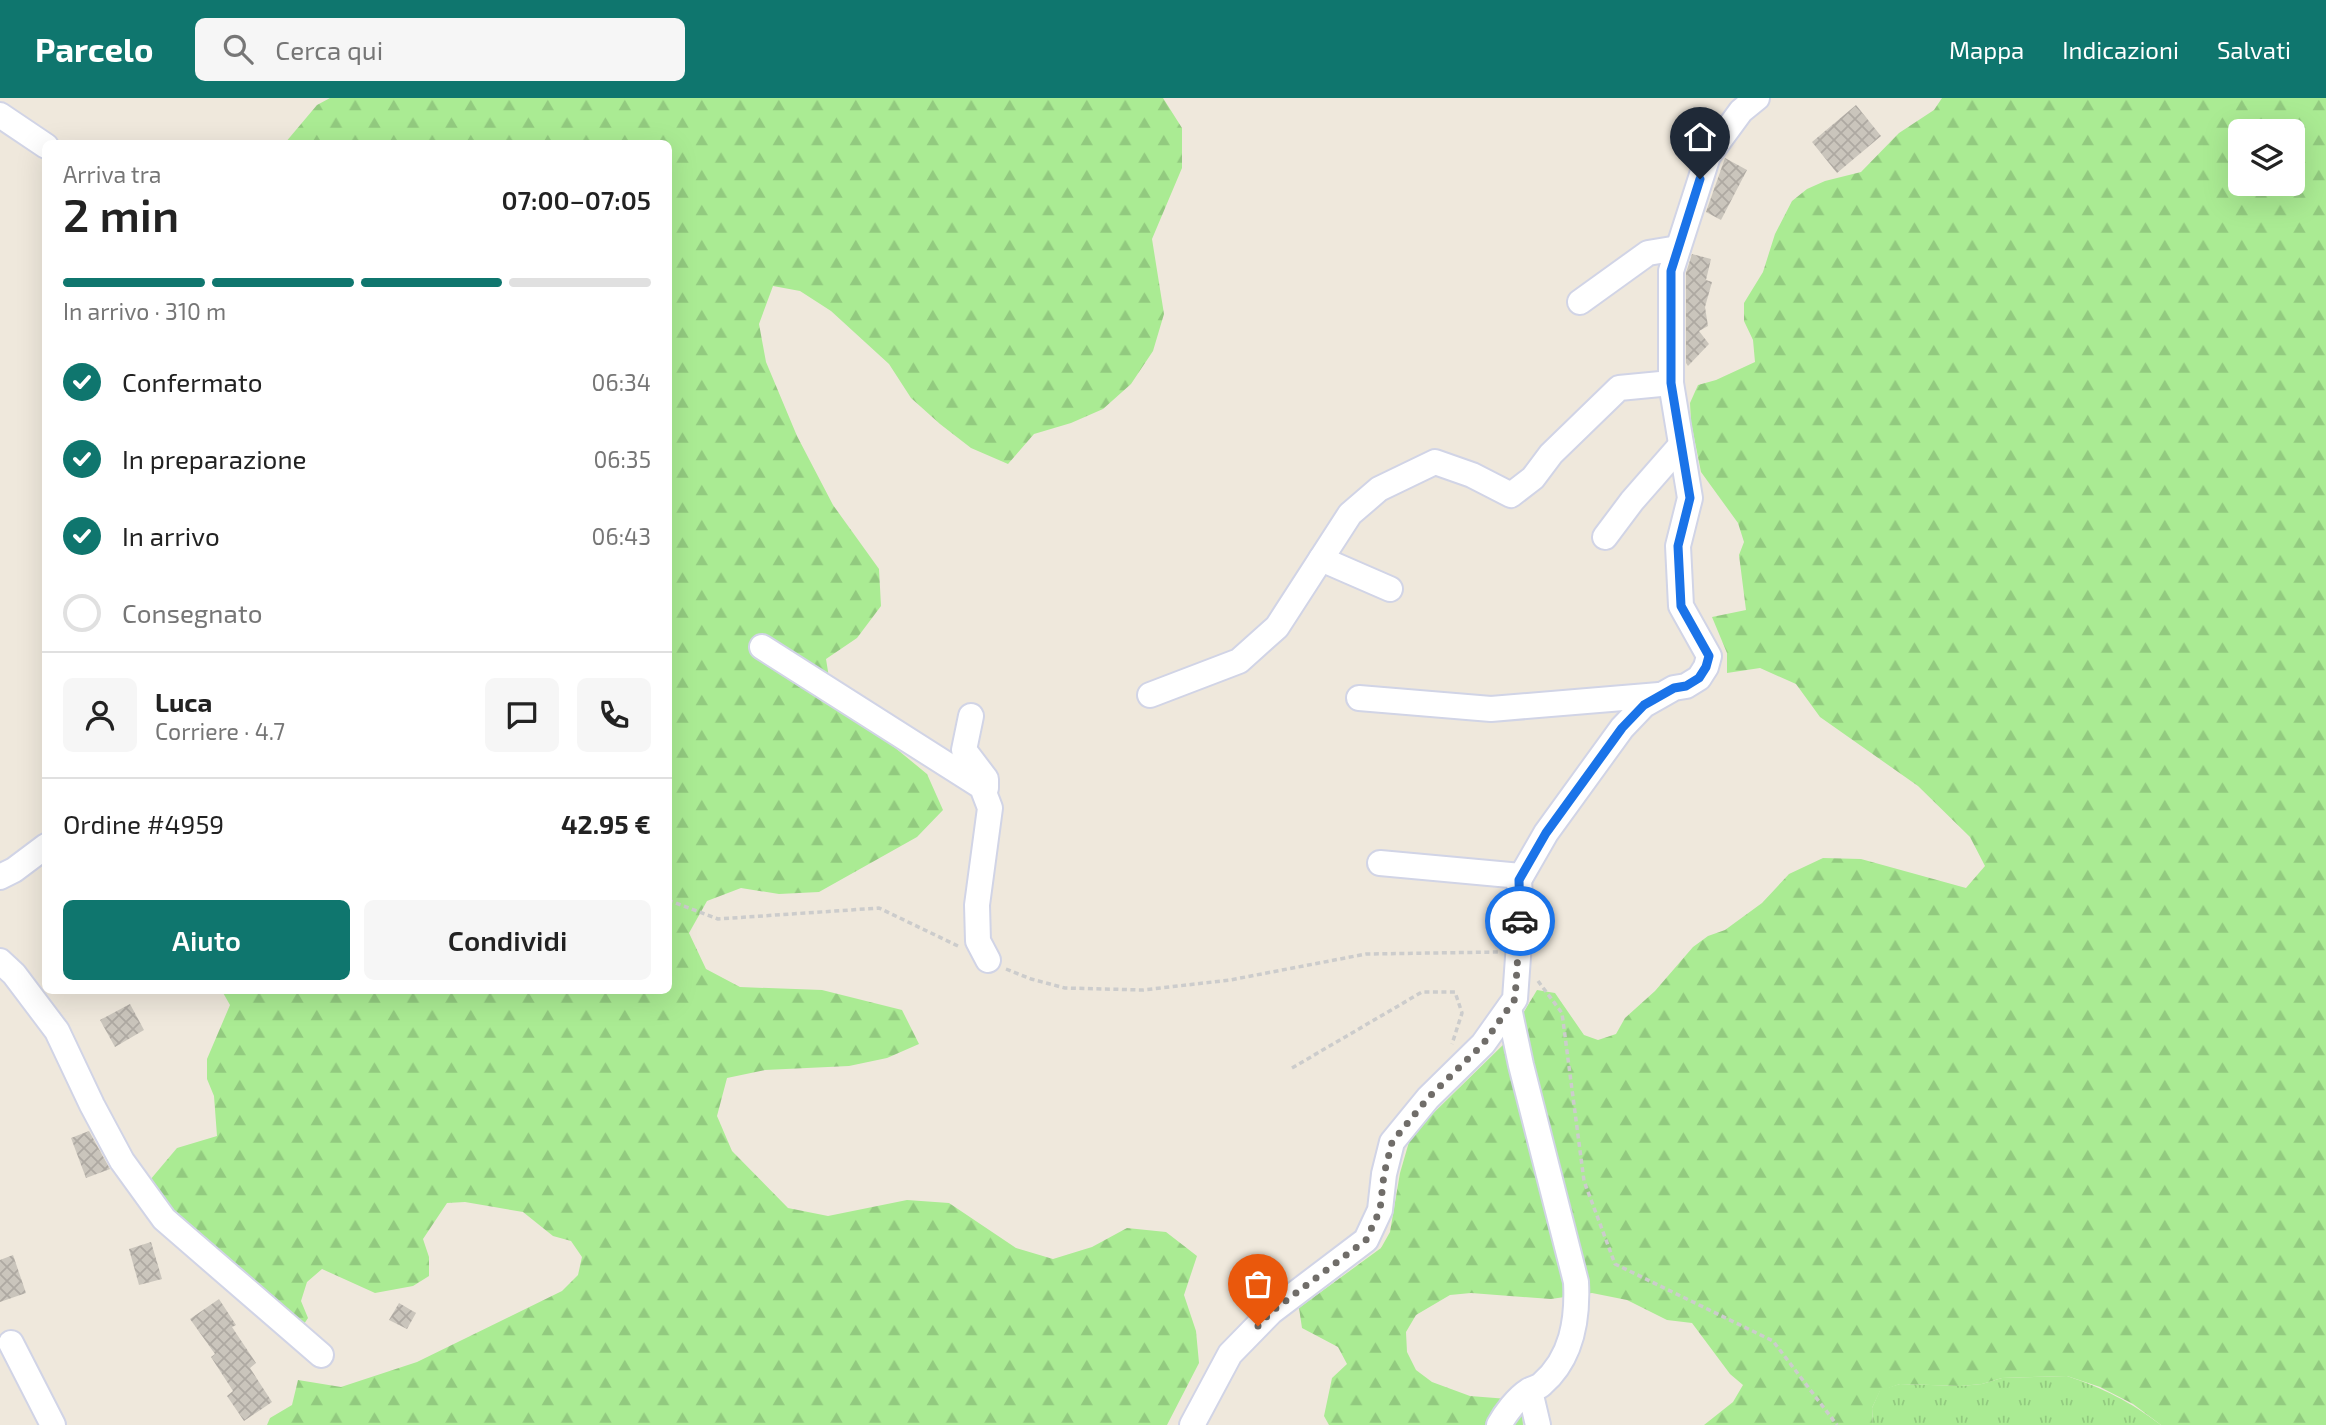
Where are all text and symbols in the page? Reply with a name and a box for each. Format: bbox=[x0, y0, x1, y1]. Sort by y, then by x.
search box bbox=[195, 18, 685, 81]
text: Parcelo bbox=[35, 29, 153, 69]
icon: search bbox=[219, 30, 257, 68]
text: Cerca qui bbox=[275, 34, 383, 65]
text: Mappa bbox=[1949, 35, 2024, 64]
text: Indicazioni bbox=[2062, 35, 2179, 64]
text: Salvati bbox=[2217, 35, 2291, 64]
pin bbox=[1670, 107, 1730, 179]
icon: home bbox=[1681, 118, 1719, 156]
map controls bbox=[2228, 119, 2305, 196]
button: layers bbox=[2228, 119, 2305, 196]
text: Arriva tra bbox=[63, 160, 162, 188]
text: 07:00–07:05 bbox=[501, 184, 651, 215]
text: 2 min bbox=[63, 186, 179, 241]
text: In arrivo · 310 m bbox=[63, 297, 226, 325]
icon: check bbox=[63, 363, 101, 401]
text: Confermato bbox=[122, 366, 262, 397]
text: 06:34 bbox=[592, 368, 651, 396]
icon: check bbox=[63, 440, 101, 478]
text: In preparazione bbox=[122, 443, 306, 474]
text: 06:35 bbox=[593, 445, 651, 473]
icon: check bbox=[63, 517, 101, 555]
text: In arrivo bbox=[122, 520, 220, 551]
text: 06:43 bbox=[592, 522, 651, 550]
text: Consegnato bbox=[122, 597, 262, 628]
button: person bbox=[63, 678, 137, 752]
button: chat bbox=[485, 678, 559, 752]
button: phone bbox=[577, 678, 651, 752]
text: Luca bbox=[155, 686, 212, 717]
text: Corriere · 4.7 bbox=[155, 717, 285, 745]
text: Ordine #4959 bbox=[63, 808, 224, 839]
text: 42.95 € bbox=[561, 808, 651, 839]
courier bbox=[1485, 886, 1555, 956]
button: Aiuto bbox=[63, 900, 350, 980]
button: Condividi bbox=[364, 900, 651, 980]
icon: car bbox=[1501, 902, 1539, 940]
pin bbox=[1228, 1254, 1288, 1326]
icon: bag bbox=[1239, 1265, 1277, 1303]

